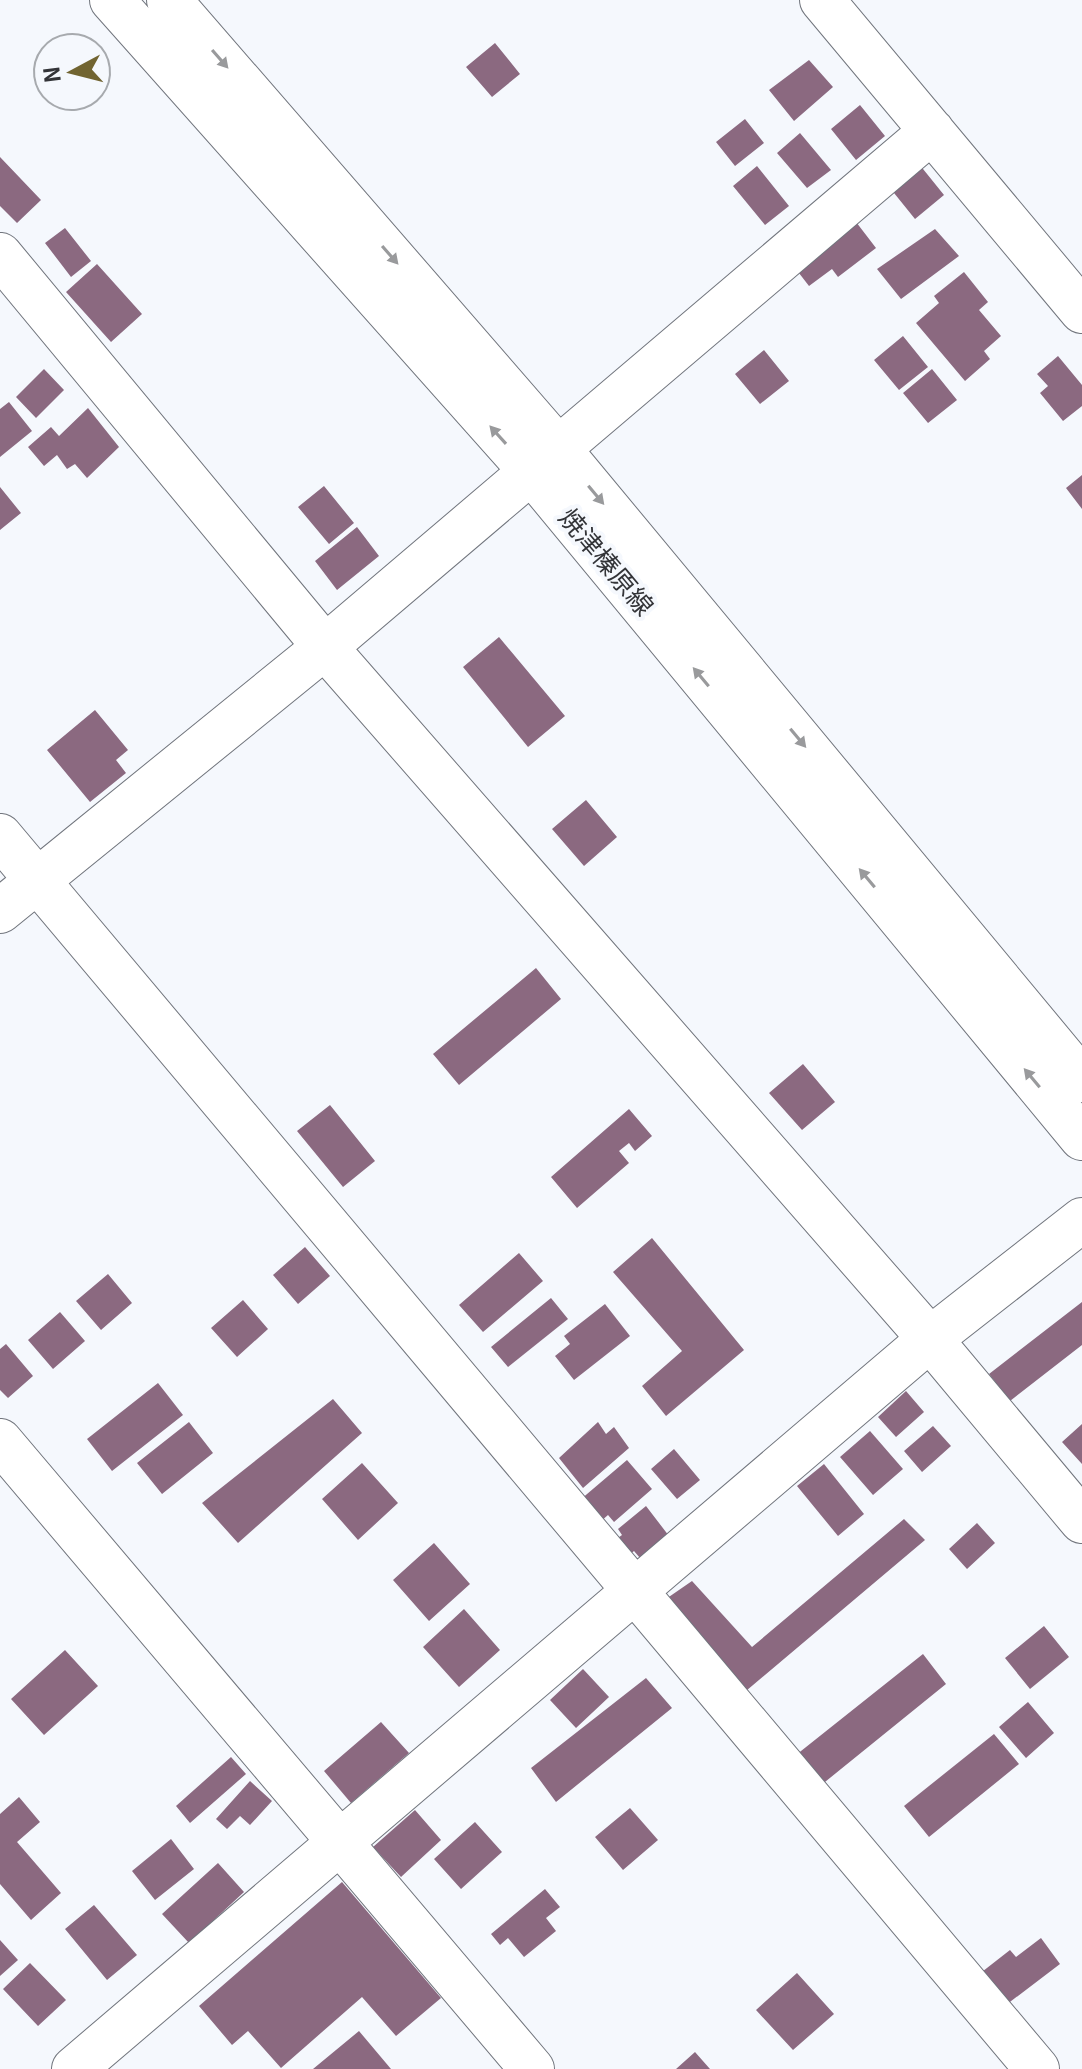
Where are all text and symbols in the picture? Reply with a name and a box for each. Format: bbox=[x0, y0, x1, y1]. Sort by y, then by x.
north arrow bbox=[32, 32, 112, 112]
one-way arrow bbox=[211, 48, 228, 68]
text: N bbox=[33, 65, 67, 85]
one-way arrow bbox=[381, 245, 398, 265]
one-way arrow bbox=[490, 425, 508, 444]
one-way arrow bbox=[587, 484, 604, 504]
street label: 焼津榛原線 bbox=[552, 499, 664, 622]
one-way arrow bbox=[693, 668, 710, 688]
one-way arrow bbox=[789, 728, 806, 748]
one-way arrow bbox=[859, 868, 876, 888]
one-way arrow bbox=[1024, 1068, 1041, 1088]

